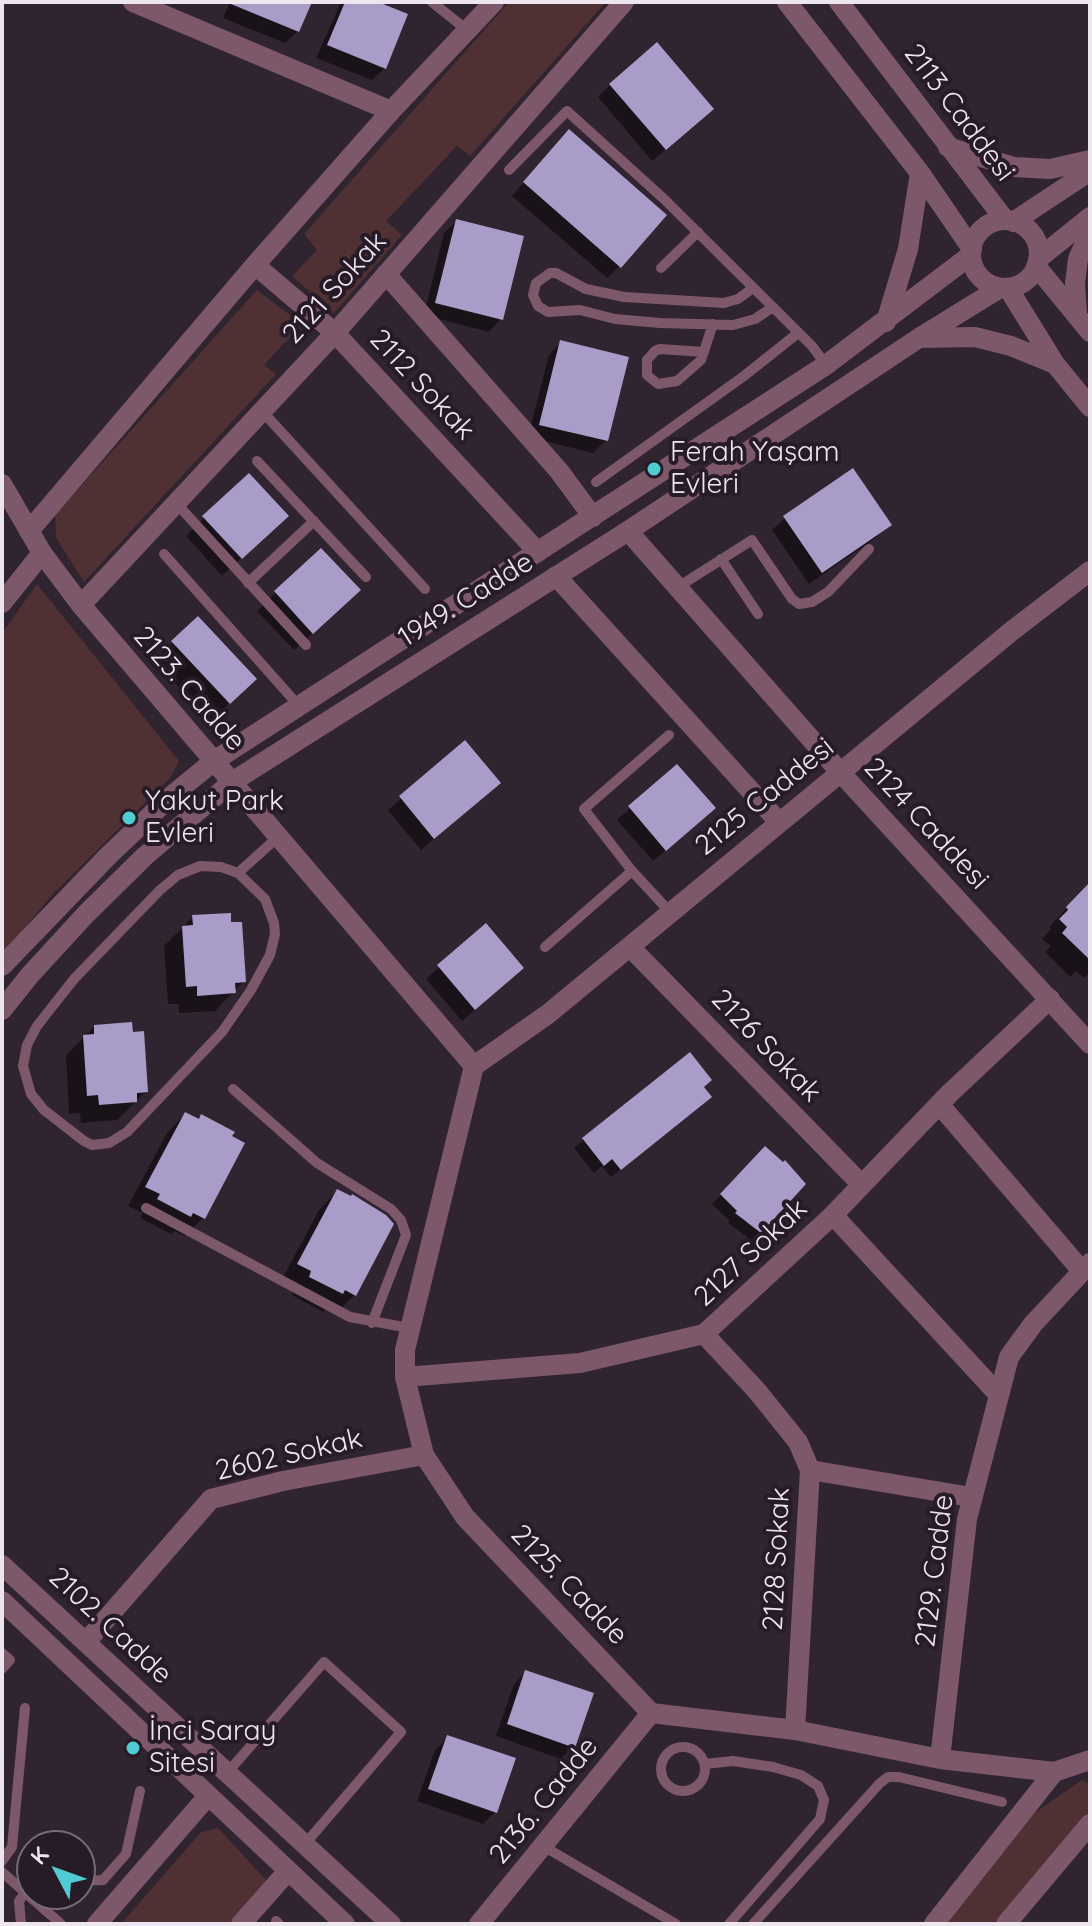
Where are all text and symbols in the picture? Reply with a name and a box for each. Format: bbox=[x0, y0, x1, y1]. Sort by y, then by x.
street label: 2113 Caddesi bbox=[897, 38, 1021, 188]
street label: 2121 Sokak bbox=[276, 225, 394, 351]
street label: 2112 Sokak bbox=[362, 323, 482, 447]
place label: Ferah Yaşam Evleri bbox=[670, 436, 840, 502]
marker: Ferah Yaşam Evleri bbox=[645, 460, 663, 478]
street label: 1949. Cadde bbox=[392, 545, 540, 655]
street label: 2123. Cadde bbox=[126, 620, 252, 758]
street label: 2125 Caddesi bbox=[689, 731, 841, 863]
street label: 2124 Caddesi bbox=[857, 751, 995, 897]
place label: Yakut Park Evleri bbox=[145, 785, 284, 851]
marker: Yakut Park Evleri bbox=[120, 809, 138, 827]
street label: 2126 Sokak bbox=[704, 983, 828, 1109]
street label: 2127 Sokak bbox=[687, 1192, 815, 1314]
street label: 2602 Sokak bbox=[212, 1422, 366, 1488]
street label: 2128 Sokak bbox=[756, 1486, 798, 1632]
street label: 2129. Cadde bbox=[909, 1493, 961, 1649]
street label: 2125. Cadde bbox=[504, 1518, 634, 1652]
street label: 2102. Cadde bbox=[42, 1561, 178, 1691]
place label: İnci Saray Sitesi bbox=[149, 1715, 276, 1781]
street label: 2136. Cadde bbox=[483, 1731, 605, 1871]
marker: İnci Saray Sitesi bbox=[124, 1739, 142, 1757]
north arrow bbox=[16, 1830, 96, 1910]
text: K bbox=[24, 1841, 55, 1870]

